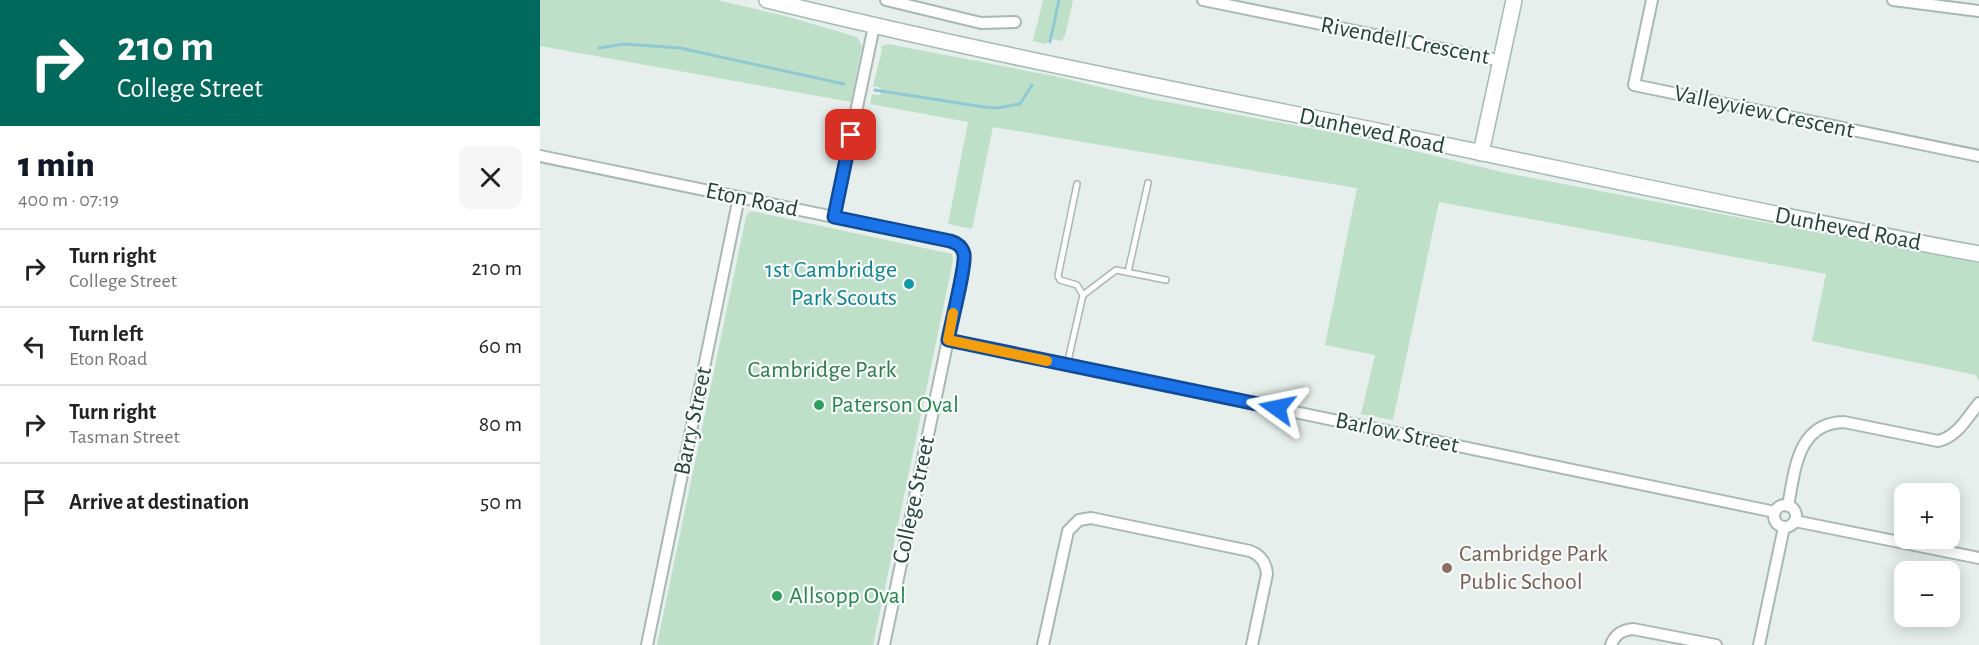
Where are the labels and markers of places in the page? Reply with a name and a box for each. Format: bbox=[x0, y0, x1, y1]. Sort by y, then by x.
pin bbox=[825, 109, 876, 160]
place label: 1st Cambridge Park Scouts bbox=[765, 258, 897, 310]
marker: 1st Cambridge Park Scouts bbox=[902, 277, 916, 291]
place label: Paterson Oval bbox=[831, 393, 959, 417]
marker: Paterson Oval bbox=[812, 398, 826, 412]
place label: Cambridge Park Public School bbox=[1459, 542, 1608, 594]
marker: Cambridge Park Public School bbox=[1440, 561, 1454, 575]
place label: Allsopp Oval bbox=[789, 584, 906, 608]
marker: Allsopp Oval bbox=[770, 589, 784, 603]

